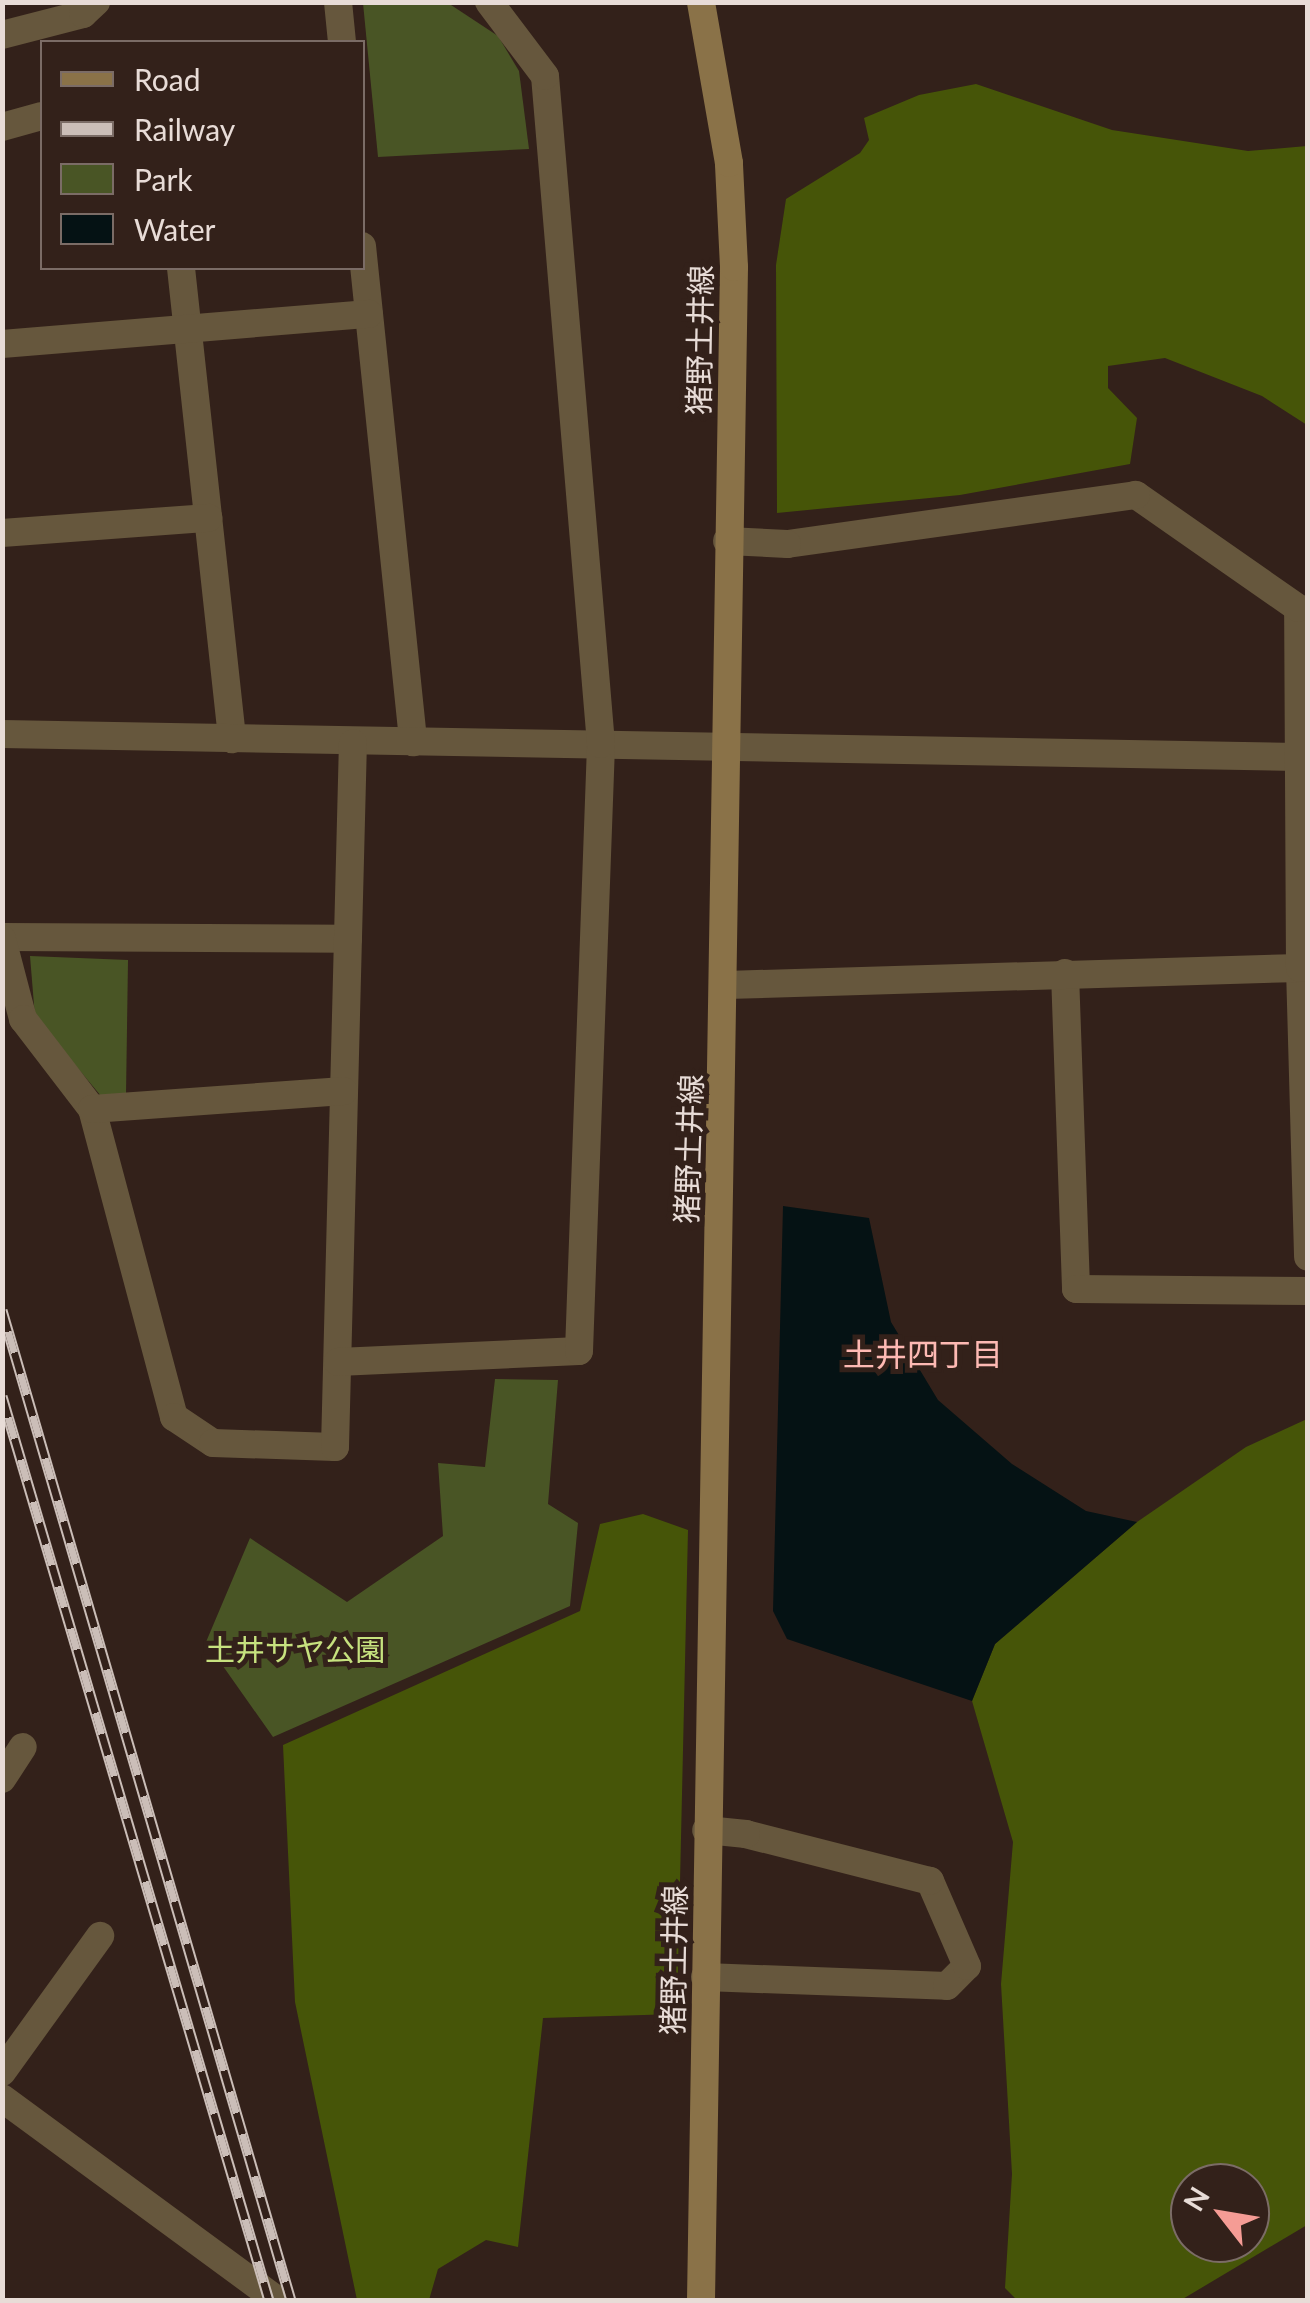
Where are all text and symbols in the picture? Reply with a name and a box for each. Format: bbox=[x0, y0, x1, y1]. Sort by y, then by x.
legend bbox=[40, 40, 365, 270]
text: Road bbox=[134, 61, 201, 97]
text: Railway bbox=[134, 111, 235, 147]
text: Park bbox=[134, 161, 193, 197]
text: Water bbox=[134, 211, 216, 247]
street label: 猪野土井線 bbox=[680, 265, 718, 415]
street label: 猪野土井線 bbox=[667, 1073, 709, 1225]
district label: 土井四丁目 bbox=[843, 1335, 1003, 1373]
park label: 土井サヤ公園 bbox=[205, 1631, 385, 1667]
street label: 猪野土井線 bbox=[654, 1885, 692, 2035]
north arrow bbox=[1170, 2163, 1270, 2263]
text: N bbox=[1176, 2181, 1216, 2217]

